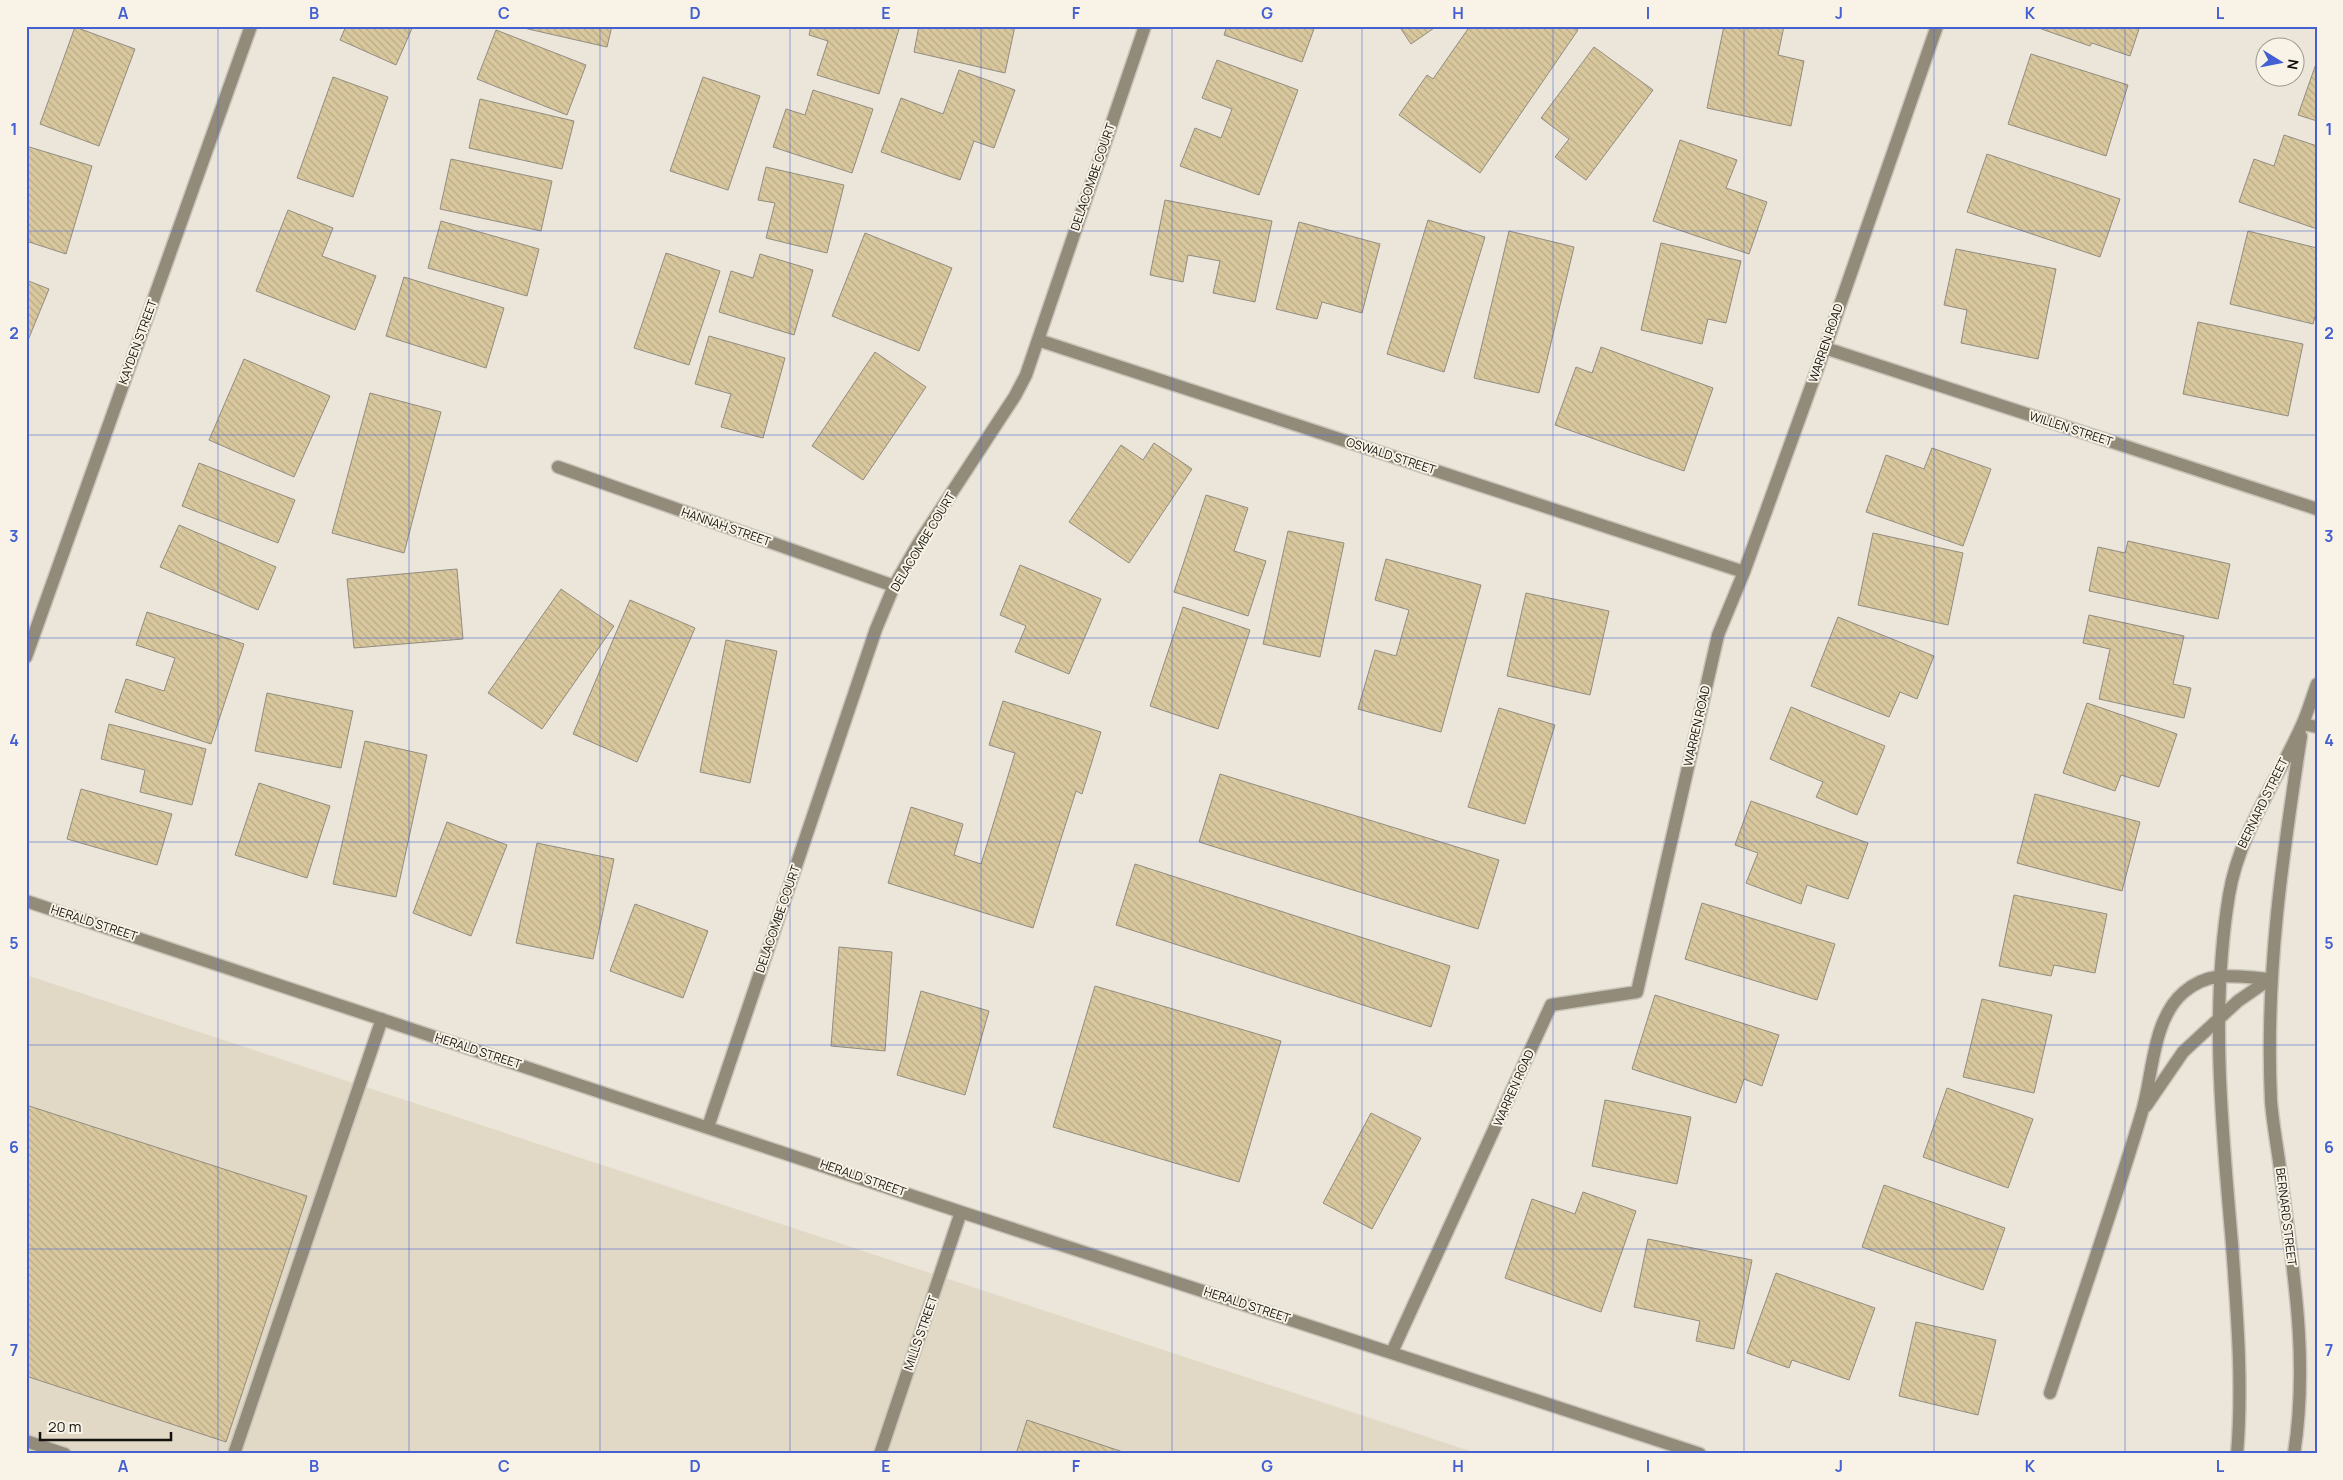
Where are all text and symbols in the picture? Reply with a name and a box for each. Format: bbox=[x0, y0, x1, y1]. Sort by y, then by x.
text: A bbox=[118, 2, 129, 24]
text: B bbox=[309, 2, 319, 24]
text: C bbox=[498, 2, 510, 24]
text: D bbox=[689, 2, 701, 24]
text: E bbox=[881, 2, 891, 24]
text: F bbox=[1072, 2, 1081, 24]
text: G bbox=[1261, 2, 1273, 24]
text: H bbox=[1452, 2, 1464, 24]
text: I bbox=[1646, 2, 1650, 24]
text: J bbox=[1835, 2, 1843, 24]
text: K bbox=[2025, 2, 2036, 24]
text: L bbox=[2216, 2, 2225, 24]
north arrow bbox=[2256, 38, 2306, 88]
text: N bbox=[2283, 58, 2304, 71]
text: 1 bbox=[10, 118, 18, 140]
text: 1 bbox=[2325, 118, 2333, 140]
street label: DELACOMBE COURT bbox=[1066, 120, 1119, 233]
street label: KAYDEN STREET bbox=[114, 296, 161, 387]
street label: WARREN ROAD bbox=[1804, 301, 1847, 384]
text: 2 bbox=[9, 322, 19, 344]
text: 2 bbox=[2324, 322, 2334, 344]
street label: WILLEN STREET bbox=[2027, 407, 2116, 450]
street label: OSWALD STREET bbox=[1344, 433, 1439, 478]
street label: DELACOMBE COURT bbox=[886, 488, 959, 594]
street label: HANNAH STREET bbox=[679, 503, 774, 550]
text: 3 bbox=[9, 525, 19, 547]
text: 3 bbox=[2324, 525, 2334, 547]
street label: WARREN ROAD bbox=[1679, 684, 1714, 768]
text: 4 bbox=[9, 729, 19, 751]
text: 4 bbox=[2324, 729, 2334, 751]
street label: BERNARD STREET bbox=[2233, 754, 2292, 851]
street label: DELACOMBE COURT bbox=[751, 862, 804, 975]
street label: HERALD STREET bbox=[49, 901, 140, 945]
text: 5 bbox=[9, 932, 19, 954]
text: 5 bbox=[2324, 932, 2334, 954]
street label: HERALD STREET bbox=[433, 1029, 524, 1073]
street label: WARREN ROAD bbox=[1489, 1047, 1538, 1129]
text: 6 bbox=[9, 1136, 19, 1158]
text: 6 bbox=[2324, 1136, 2334, 1158]
street label: HERALD STREET bbox=[818, 1155, 909, 1200]
street label: BERNARD STREET bbox=[2272, 1167, 2301, 1268]
street label: HERALD STREET bbox=[1202, 1283, 1293, 1327]
street label: MILLS STREET bbox=[900, 1292, 942, 1372]
text: 7 bbox=[10, 1339, 18, 1361]
text: 7 bbox=[2325, 1339, 2333, 1361]
scale bar bbox=[40, 1410, 171, 1442]
text: 20 m bbox=[48, 1416, 81, 1437]
text: A bbox=[118, 1455, 129, 1477]
text: B bbox=[309, 1455, 319, 1477]
text: C bbox=[498, 1455, 510, 1477]
text: D bbox=[689, 1455, 701, 1477]
text: E bbox=[881, 1455, 891, 1477]
text: F bbox=[1072, 1455, 1081, 1477]
text: G bbox=[1261, 1455, 1273, 1477]
text: H bbox=[1452, 1455, 1464, 1477]
text: I bbox=[1646, 1455, 1650, 1477]
text: J bbox=[1835, 1455, 1843, 1477]
text: K bbox=[2025, 1455, 2036, 1477]
text: L bbox=[2216, 1455, 2225, 1477]

